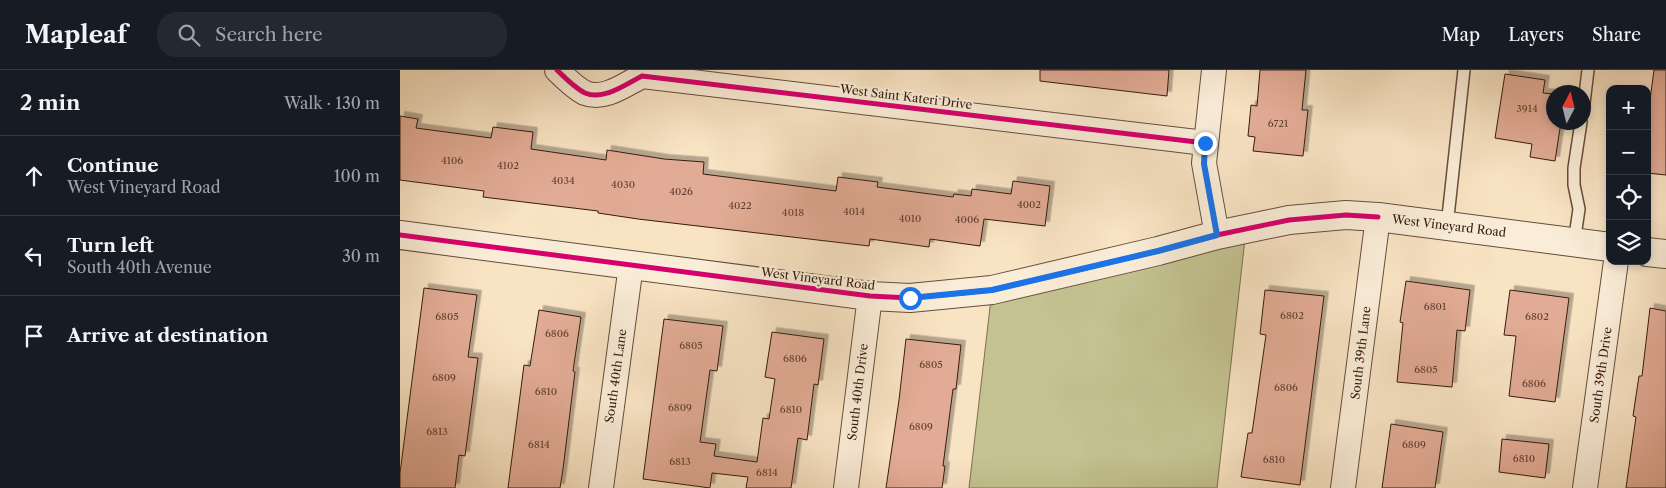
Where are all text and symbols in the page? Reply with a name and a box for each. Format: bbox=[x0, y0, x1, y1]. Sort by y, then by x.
search box bbox=[157, 12, 507, 57]
text: Mapleaf bbox=[25, 20, 127, 49]
icon: search bbox=[175, 21, 203, 49]
text: Search here bbox=[215, 23, 323, 46]
text: Map bbox=[1442, 24, 1480, 46]
text: Layers bbox=[1508, 24, 1564, 46]
text: Share bbox=[1592, 24, 1641, 46]
street label: West Saint Kateri Drive bbox=[838, 81, 973, 112]
north arrow bbox=[1546, 85, 1591, 130]
map controls bbox=[1606, 85, 1651, 265]
button: + bbox=[1606, 85, 1651, 130]
text: 2 min bbox=[20, 90, 80, 115]
text: Walk · 130 m bbox=[284, 93, 380, 113]
house number: 3914 bbox=[1516, 102, 1538, 115]
house number: 6721 bbox=[1268, 117, 1289, 130]
button: − bbox=[1606, 130, 1651, 175]
route end bbox=[1194, 132, 1217, 155]
text: Continue bbox=[67, 154, 159, 177]
house number: 4106 bbox=[441, 154, 463, 167]
house number: 4102 bbox=[497, 159, 519, 172]
icon: ahead bbox=[20, 162, 48, 190]
text: 100 m bbox=[334, 166, 380, 186]
house number: 4034 bbox=[551, 174, 575, 187]
button: locate bbox=[1606, 175, 1651, 220]
text: West Vineyard Road bbox=[67, 177, 220, 197]
house number: 4030 bbox=[611, 178, 635, 191]
house number: 4026 bbox=[669, 185, 693, 198]
house number: 4002 bbox=[1017, 198, 1041, 211]
house number: 4022 bbox=[728, 199, 752, 212]
house number: 4014 bbox=[843, 205, 865, 218]
house number: 4018 bbox=[782, 206, 804, 219]
street label: West Vineyard Road bbox=[1390, 211, 1508, 240]
house number: 4010 bbox=[899, 212, 921, 225]
house number: 4006 bbox=[955, 213, 979, 226]
button: layers bbox=[1606, 220, 1651, 265]
text: Turn left bbox=[67, 234, 154, 257]
icon: left bbox=[20, 242, 48, 270]
text: 30 m bbox=[342, 246, 380, 266]
text: South 40th Avenue bbox=[67, 257, 212, 277]
street label: West Vineyard Road bbox=[759, 264, 877, 293]
route start bbox=[899, 287, 922, 310]
house number: 6801 bbox=[1424, 300, 1447, 313]
street label: South 39th Lane bbox=[1347, 305, 1374, 400]
house number: 6802 bbox=[1280, 309, 1304, 322]
house number: 6805 bbox=[435, 310, 459, 323]
house number: 6802 bbox=[1525, 310, 1549, 323]
icon: arrive bbox=[20, 322, 48, 350]
text: Arrive at destination bbox=[67, 324, 268, 347]
street label: South 39th Drive bbox=[1586, 326, 1615, 424]
house number: 6806 bbox=[545, 327, 569, 340]
street label: South 40th Lane bbox=[601, 328, 630, 424]
house number: 6805 bbox=[679, 339, 703, 352]
street label: South 40th Drive bbox=[844, 342, 871, 441]
house number: 6806 bbox=[783, 352, 807, 365]
house number: 6805 bbox=[919, 358, 943, 371]
house number: 6805 bbox=[1414, 363, 1438, 376]
house number: 6809 bbox=[432, 371, 456, 384]
house number: 6806 bbox=[1522, 377, 1546, 390]
house number: 6806 bbox=[1274, 381, 1298, 394]
house number: 6810 bbox=[535, 385, 557, 398]
house number: 6809 bbox=[668, 401, 692, 414]
house number: 6810 bbox=[780, 403, 802, 416]
house number: 6809 bbox=[909, 420, 933, 433]
house number: 6813 bbox=[426, 425, 448, 438]
house number: 6814 bbox=[528, 438, 550, 451]
house number: 6809 bbox=[1402, 438, 1426, 451]
house number: 6810 bbox=[1513, 452, 1535, 465]
house number: 6810 bbox=[1263, 453, 1285, 466]
house number: 6813 bbox=[669, 455, 691, 468]
house number: 6814 bbox=[756, 466, 778, 479]

